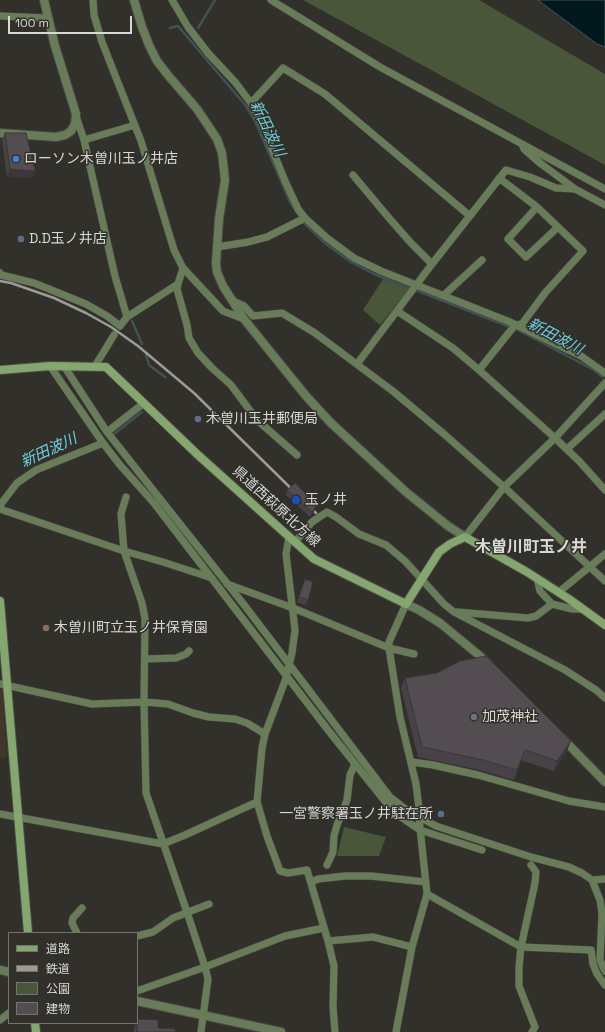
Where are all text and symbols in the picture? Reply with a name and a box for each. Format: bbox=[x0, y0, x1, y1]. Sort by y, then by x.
scale bar bbox=[10, 8, 134, 34]
text: 100 m bbox=[15, 15, 49, 31]
water label: 新田波川 bbox=[246, 98, 288, 160]
place label: ローソン木曽川玉ノ井店 bbox=[24, 151, 178, 167]
marker: ローソン木曽川玉ノ井店 bbox=[11, 154, 21, 164]
place label: D.D玉ノ井店 bbox=[29, 231, 107, 247]
marker: D.D玉ノ井店 bbox=[16, 234, 26, 244]
water label: 新田波川 bbox=[524, 315, 586, 359]
place label: 木曽川玉井郵便局 bbox=[206, 411, 318, 427]
marker: 木曽川玉井郵便局 bbox=[193, 414, 203, 424]
water label: 新田波川 bbox=[18, 430, 80, 472]
street label: 県道西萩原北方線 bbox=[229, 463, 323, 551]
place label: 玉ノ井 bbox=[305, 492, 347, 508]
marker: 玉ノ井 bbox=[290, 494, 302, 506]
district label: 木曽川町玉ノ井 bbox=[475, 538, 587, 558]
place label: 木曽川町立玉ノ井保育園 bbox=[54, 620, 208, 636]
marker: 木曽川町立玉ノ井保育園 bbox=[41, 623, 51, 633]
place label: 加茂神社 bbox=[482, 709, 538, 725]
marker: 加茂神社 bbox=[469, 712, 479, 722]
place label: 一宮警察署玉ノ井駐在所 bbox=[279, 806, 433, 822]
marker: 一宮警察署玉ノ井駐在所 bbox=[436, 809, 446, 819]
legend bbox=[8, 932, 138, 1024]
text: 道路 bbox=[46, 941, 70, 957]
text: 鉄道 bbox=[46, 961, 70, 977]
text: 公園 bbox=[46, 981, 70, 997]
text: 建物 bbox=[46, 1001, 70, 1017]

